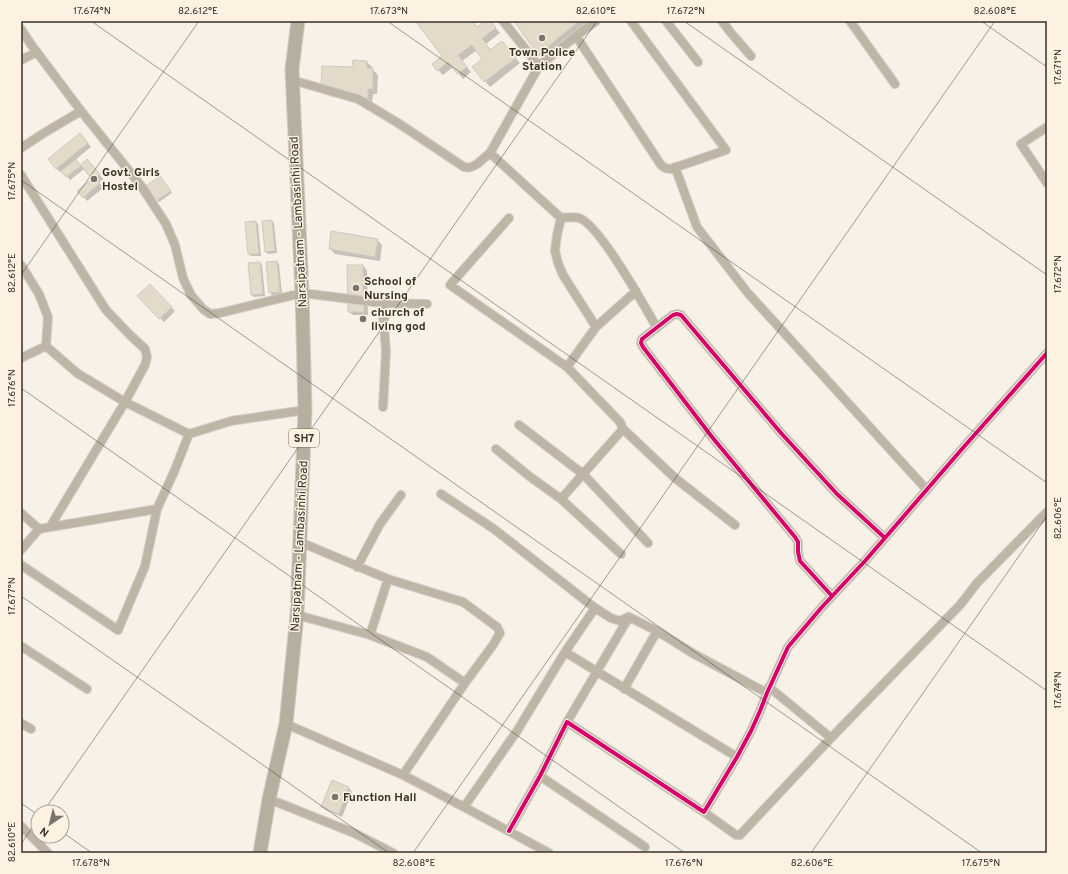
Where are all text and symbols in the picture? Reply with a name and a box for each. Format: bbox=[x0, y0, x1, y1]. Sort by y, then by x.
text: 17.674°N bbox=[73, 5, 111, 18]
text: 82.612°E bbox=[178, 5, 218, 18]
text: 17.673°N bbox=[370, 5, 408, 18]
text: 82.610°E bbox=[576, 5, 616, 18]
text: 17.672°N bbox=[667, 5, 705, 18]
text: 82.608°E bbox=[974, 5, 1016, 18]
marker: Town Police Station bbox=[537, 33, 547, 43]
place label: Town Police Station bbox=[509, 45, 575, 75]
text: 17.671°N bbox=[1052, 49, 1065, 85]
street label: Narsipatnam - Lambasinhi Road bbox=[287, 136, 311, 308]
text: 17.675°N bbox=[6, 162, 19, 200]
place label: Govt. Girls Hostel bbox=[102, 165, 160, 195]
marker: Govt. Girls Hostel bbox=[89, 174, 99, 184]
text: 82.612°E bbox=[6, 253, 19, 293]
text: 17.672°N bbox=[1052, 255, 1065, 293]
place label: School of Nursing bbox=[364, 274, 417, 304]
marker: School of Nursing bbox=[351, 283, 361, 293]
place label: church of living god bbox=[371, 305, 426, 335]
marker: church of living god bbox=[358, 314, 368, 324]
text: 17.676°N bbox=[6, 369, 19, 407]
road number: SH7 bbox=[289, 429, 319, 447]
street label: Narsipatnam - Lambasinhi Road bbox=[288, 460, 312, 632]
text: 82.606°E bbox=[1052, 497, 1065, 539]
text: 17.677°N bbox=[6, 577, 19, 615]
text: 17.674°N bbox=[1052, 671, 1065, 709]
place label: Function Hall bbox=[343, 790, 417, 806]
marker: Function Hall bbox=[330, 792, 340, 802]
north arrow bbox=[30, 804, 70, 844]
text: 82.610°E bbox=[6, 822, 19, 862]
text: N bbox=[38, 823, 52, 839]
text: 17.678°N bbox=[72, 857, 110, 870]
text: 82.608°E bbox=[393, 857, 435, 870]
text: 17.676°N bbox=[665, 857, 703, 870]
text: 82.606°E bbox=[791, 857, 833, 870]
text: 17.675°N bbox=[962, 857, 1000, 870]

